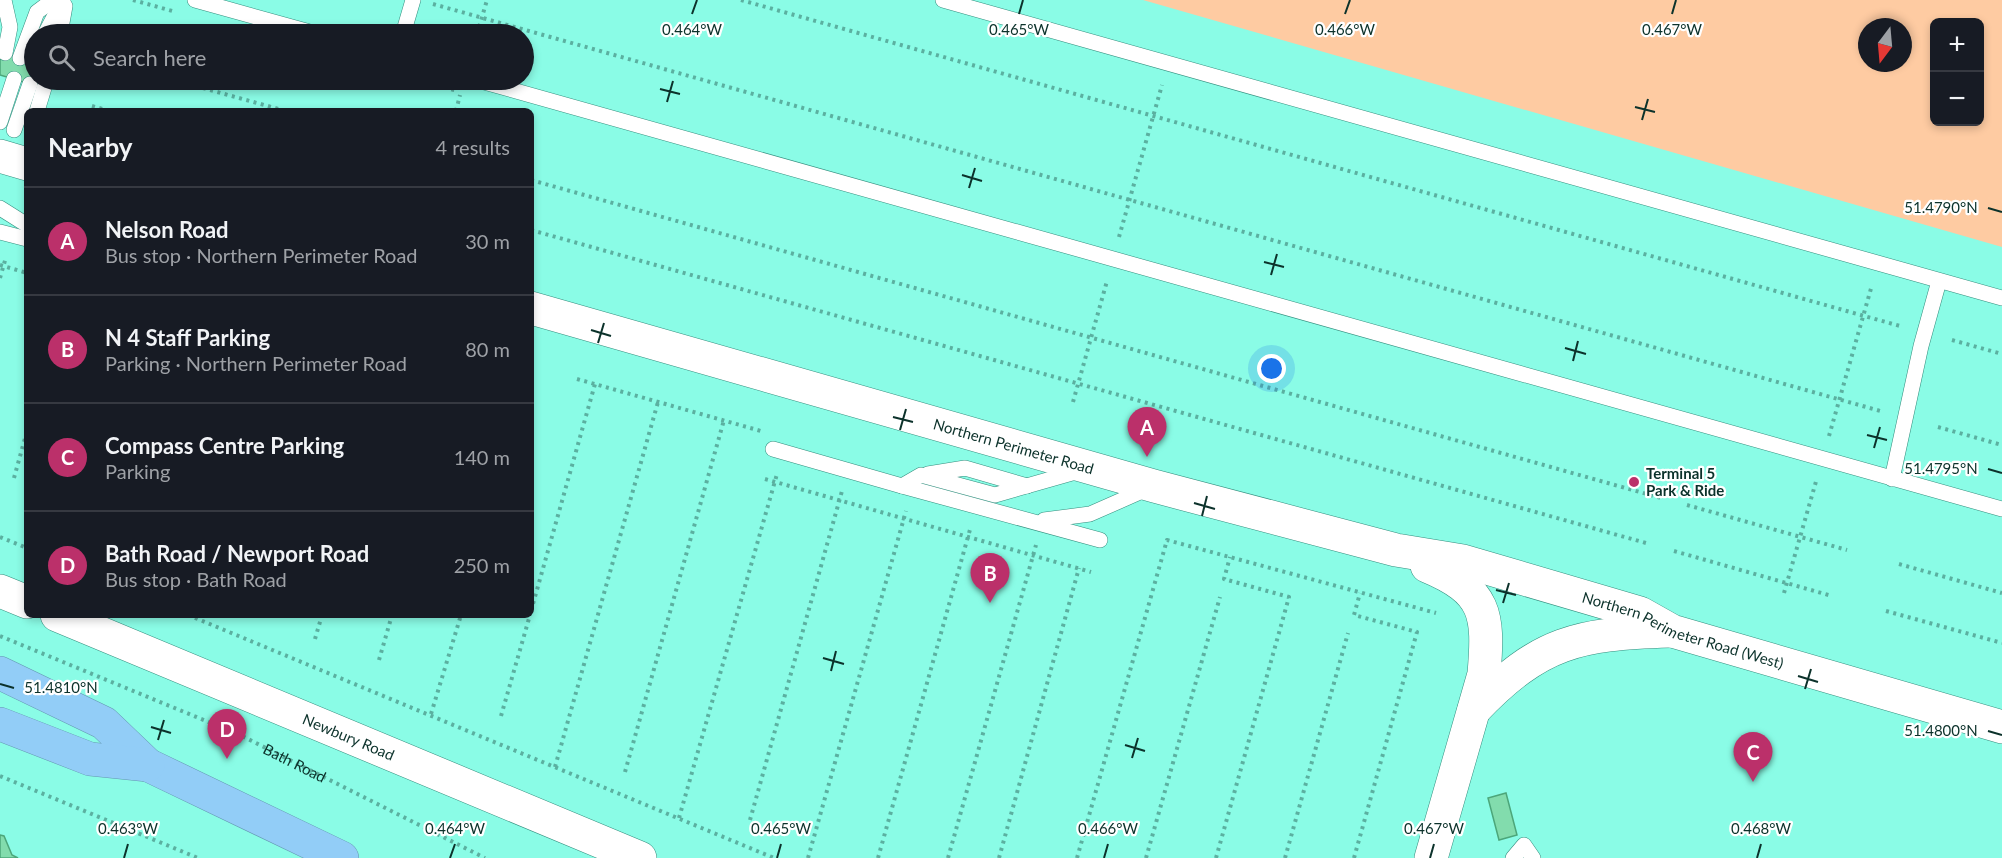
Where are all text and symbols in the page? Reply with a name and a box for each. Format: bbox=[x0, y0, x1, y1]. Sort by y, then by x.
north arrow bbox=[1858, 18, 1912, 72]
map controls bbox=[1930, 18, 1984, 126]
button: + bbox=[1930, 18, 1984, 72]
text: 0.464°W bbox=[662, 20, 723, 38]
text: 0.465°W bbox=[989, 20, 1050, 38]
text: 0.466°W bbox=[1315, 20, 1376, 38]
text: 0.467°W bbox=[1642, 20, 1703, 38]
search box bbox=[24, 24, 534, 90]
icon: search bbox=[45, 41, 78, 74]
text: Search here bbox=[93, 44, 206, 71]
button: − bbox=[1930, 72, 1984, 126]
text: Nearby bbox=[48, 131, 133, 163]
text: 4 results bbox=[435, 135, 510, 159]
text: 51.4790°N bbox=[1904, 198, 1978, 216]
text: Nelson Road bbox=[105, 216, 229, 243]
text: A bbox=[61, 229, 74, 253]
text: 30 m bbox=[465, 229, 510, 253]
text: Bus stop · Northern Perimeter Road bbox=[105, 243, 418, 267]
text: N 4 Staff Parking bbox=[105, 324, 270, 351]
text: B bbox=[61, 337, 74, 361]
text: 80 m bbox=[465, 337, 510, 361]
text: Parking · Northern Perimeter Road bbox=[105, 351, 407, 375]
your location bbox=[1257, 354, 1286, 383]
pin: A bbox=[1128, 408, 1166, 457]
street label: Northern Perimeter Road bbox=[931, 414, 1096, 477]
text: Compass Centre Parking bbox=[105, 432, 344, 459]
text: C bbox=[61, 445, 74, 469]
text: 140 m bbox=[454, 445, 510, 469]
text: Parking bbox=[105, 459, 170, 483]
text: 51.4795°N bbox=[1904, 459, 1978, 477]
place label: Terminal 5 Park & Ride bbox=[1646, 464, 1724, 499]
marker: Terminal 5 Park & Ride bbox=[1627, 475, 1641, 489]
text: Bath Road / Newport Road bbox=[105, 540, 369, 567]
text: D bbox=[60, 553, 75, 577]
text: 250 m bbox=[454, 553, 510, 577]
pin: B bbox=[970, 554, 1010, 603]
text: Bus stop · Bath Road bbox=[105, 567, 287, 591]
street label: Northern Perimeter Road (West) bbox=[1580, 588, 1786, 672]
text: 51.4810°N bbox=[24, 678, 98, 696]
street label: Newbury Road bbox=[300, 709, 397, 764]
pin: D bbox=[208, 710, 246, 759]
text: 51.4800°N bbox=[1904, 721, 1978, 739]
pin: C bbox=[1734, 732, 1772, 782]
street label: Bath Road bbox=[260, 739, 329, 786]
text: 0.463°W bbox=[98, 819, 159, 837]
text: 0.464°W bbox=[425, 819, 486, 837]
text: 0.465°W bbox=[751, 819, 812, 837]
text: 0.466°W bbox=[1078, 819, 1139, 837]
text: 0.467°W bbox=[1404, 819, 1465, 837]
text: 0.468°W bbox=[1731, 819, 1792, 837]

